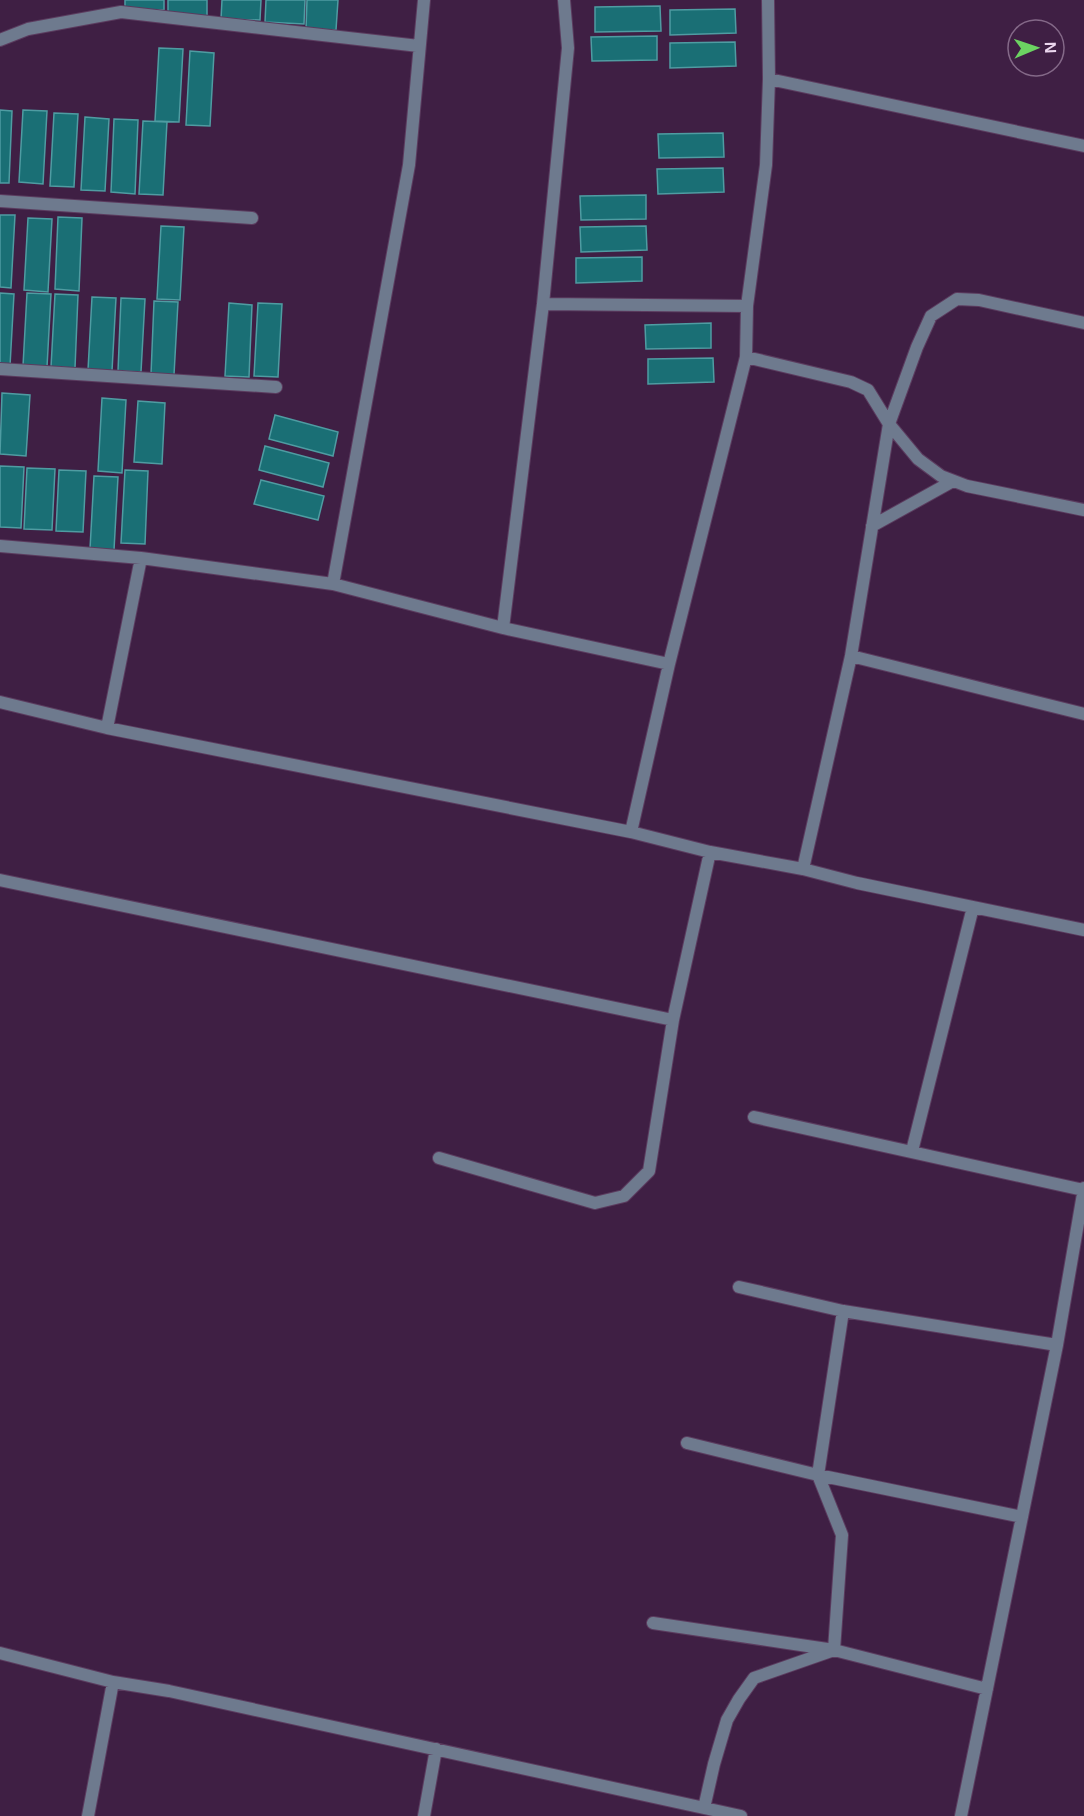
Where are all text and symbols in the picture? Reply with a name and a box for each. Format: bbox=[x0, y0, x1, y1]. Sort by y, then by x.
north arrow bbox=[1006, 18, 1066, 78]
text: N bbox=[1042, 41, 1059, 54]

